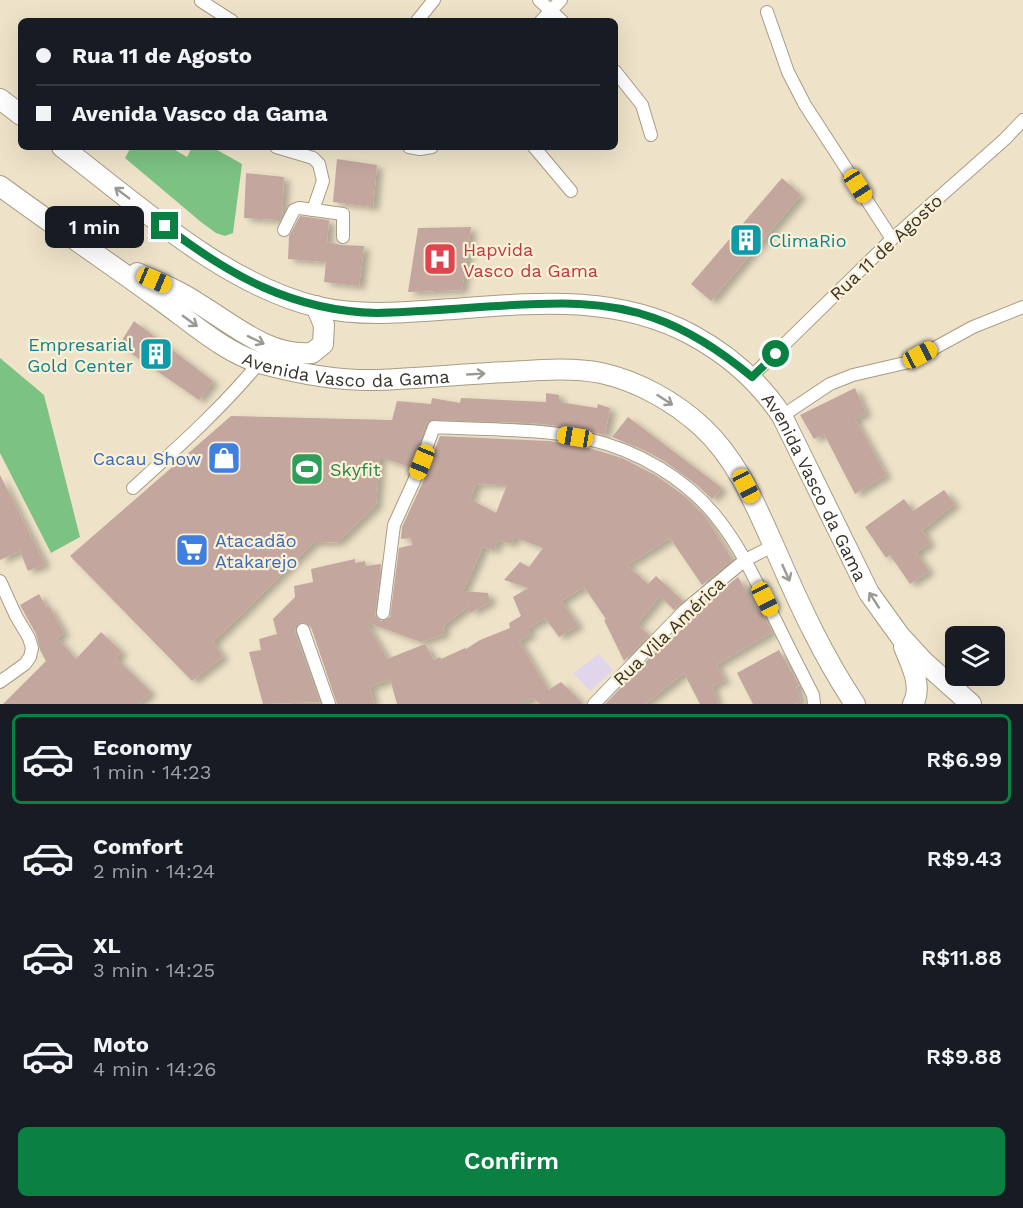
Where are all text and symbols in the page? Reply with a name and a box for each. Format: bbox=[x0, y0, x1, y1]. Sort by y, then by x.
text: Rua 11 de Agosto bbox=[72, 43, 252, 68]
text: Avenida Vasco da Gama bbox=[72, 101, 327, 126]
car bbox=[841, 166, 875, 206]
one-way arrow bbox=[115, 187, 131, 199]
street label: Rua 11 de Agosto bbox=[826, 190, 946, 304]
callout: 1 min bbox=[45, 205, 144, 247]
route end bbox=[151, 212, 178, 239]
text: 1 min bbox=[69, 215, 120, 239]
building icon: ClimaRio bbox=[728, 222, 764, 258]
place label: ClimaRio bbox=[769, 230, 846, 251]
place label: Hapvida Vasco da Gama bbox=[463, 239, 598, 281]
hospital icon: Hapvida Vasco da Gama bbox=[422, 241, 458, 277]
car bbox=[134, 265, 174, 295]
one-way arrow bbox=[181, 315, 197, 327]
place label: Empresarial Gold Center bbox=[27, 334, 133, 376]
one-way arrow bbox=[247, 334, 265, 346]
building icon: Empresarial Gold Center bbox=[138, 336, 174, 372]
car bbox=[900, 339, 940, 371]
route start bbox=[762, 340, 789, 367]
street label: Avenida Vasco da Gama bbox=[239, 347, 450, 391]
one-way arrow bbox=[466, 368, 486, 379]
street label: Avenida Vasco da Gama bbox=[758, 388, 872, 584]
one-way arrow bbox=[656, 394, 673, 406]
car bbox=[556, 425, 594, 449]
shop icon: Cacau Show bbox=[206, 440, 242, 476]
car bbox=[407, 442, 437, 482]
place label: Cacau Show bbox=[93, 448, 201, 469]
sports icon: Skyfit bbox=[289, 451, 325, 487]
place label: Skyfit bbox=[330, 459, 381, 480]
car bbox=[730, 466, 762, 506]
place label: Atacadão Atakarejo bbox=[215, 530, 297, 572]
supermarket icon: Atacadão Atakarejo bbox=[174, 532, 210, 568]
one-way arrow bbox=[781, 564, 792, 582]
street label: Rua Vila América bbox=[609, 572, 729, 690]
car bbox=[749, 579, 781, 619]
one-way arrow bbox=[868, 592, 880, 609]
map controls bbox=[945, 626, 1005, 686]
button: layers bbox=[945, 626, 1005, 686]
icon: car bbox=[21, 732, 75, 786]
text: Economy bbox=[93, 735, 192, 760]
text: R$6.99 bbox=[926, 747, 1002, 772]
text: 1 min · 14:23 bbox=[93, 760, 211, 784]
icon: car bbox=[21, 831, 75, 885]
text: Comfort bbox=[93, 834, 183, 859]
text: R$9.43 bbox=[927, 846, 1002, 871]
text: 2 min · 14:24 bbox=[93, 859, 215, 883]
icon: car bbox=[21, 930, 75, 984]
text: XL bbox=[93, 933, 121, 958]
text: R$11.88 bbox=[921, 945, 1002, 970]
text: 3 min · 14:25 bbox=[93, 958, 215, 982]
icon: car bbox=[21, 1029, 75, 1083]
text: Moto bbox=[93, 1032, 149, 1057]
text: R$9.88 bbox=[926, 1044, 1002, 1069]
text: 4 min · 14:26 bbox=[93, 1057, 216, 1081]
button: Confirm bbox=[18, 1127, 1005, 1196]

